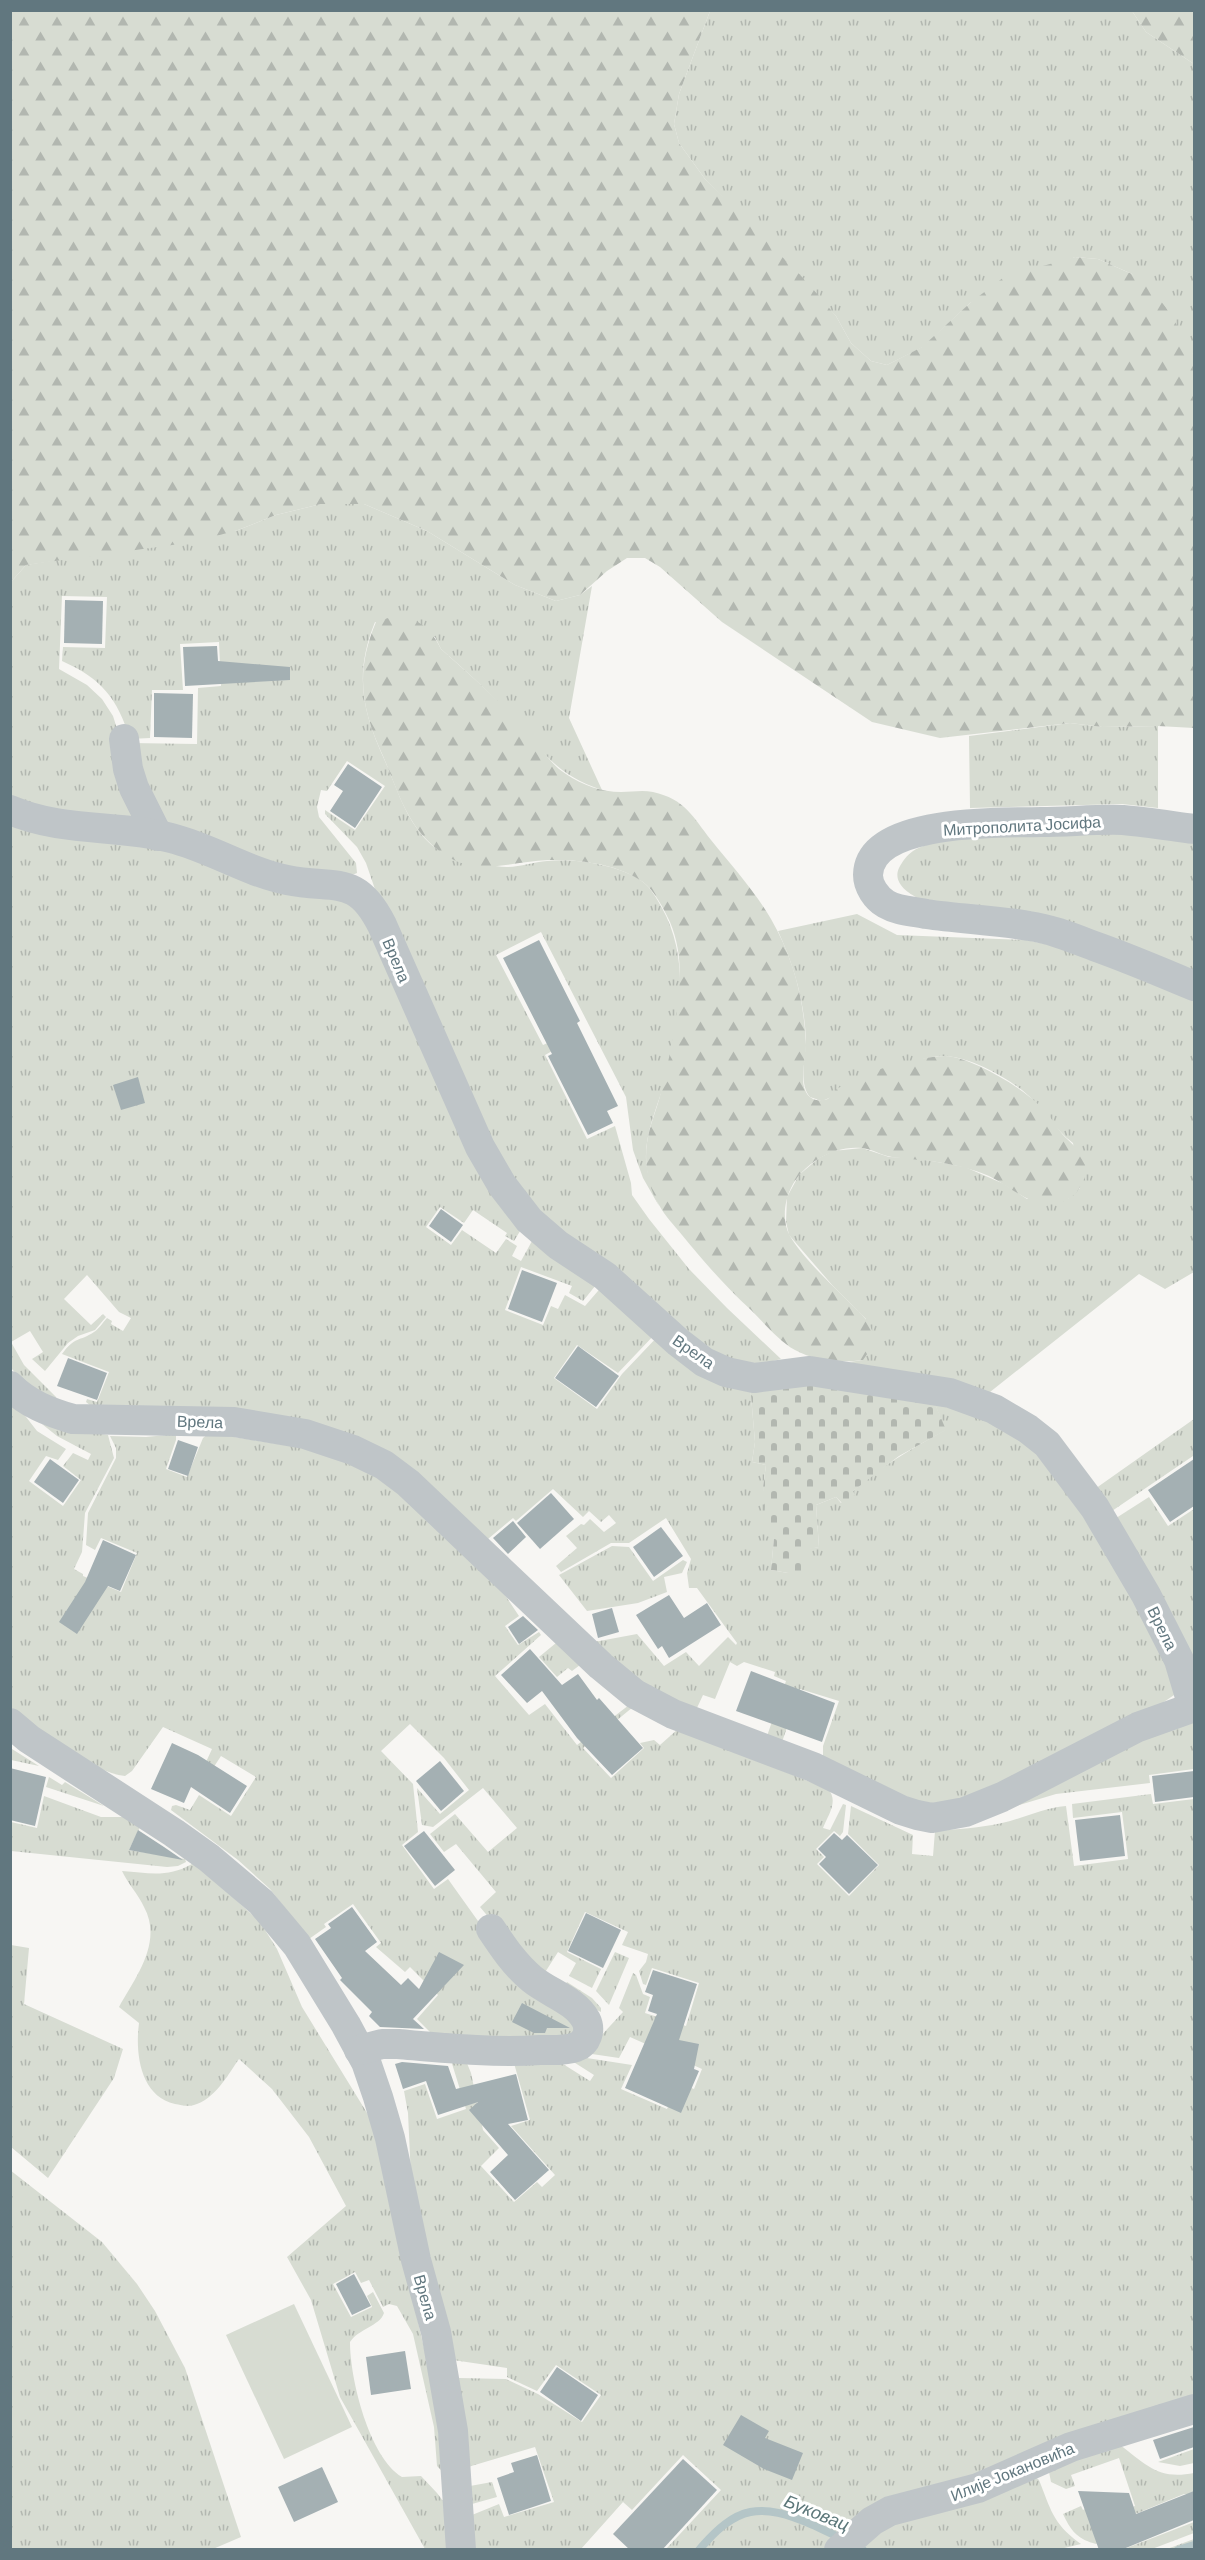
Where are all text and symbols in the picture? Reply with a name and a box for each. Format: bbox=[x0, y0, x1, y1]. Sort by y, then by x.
street label: Митрополита Јосифа bbox=[943, 811, 1101, 839]
street label: Врела bbox=[379, 935, 415, 985]
street label: Врела bbox=[670, 1330, 718, 1372]
street label: Врела bbox=[177, 1411, 224, 1431]
street label: Врела bbox=[1144, 1603, 1182, 1653]
street label: Врела bbox=[411, 2272, 442, 2322]
street label: Илије Јокановића bbox=[947, 2438, 1077, 2504]
water label: Буковац bbox=[781, 2489, 853, 2535]

